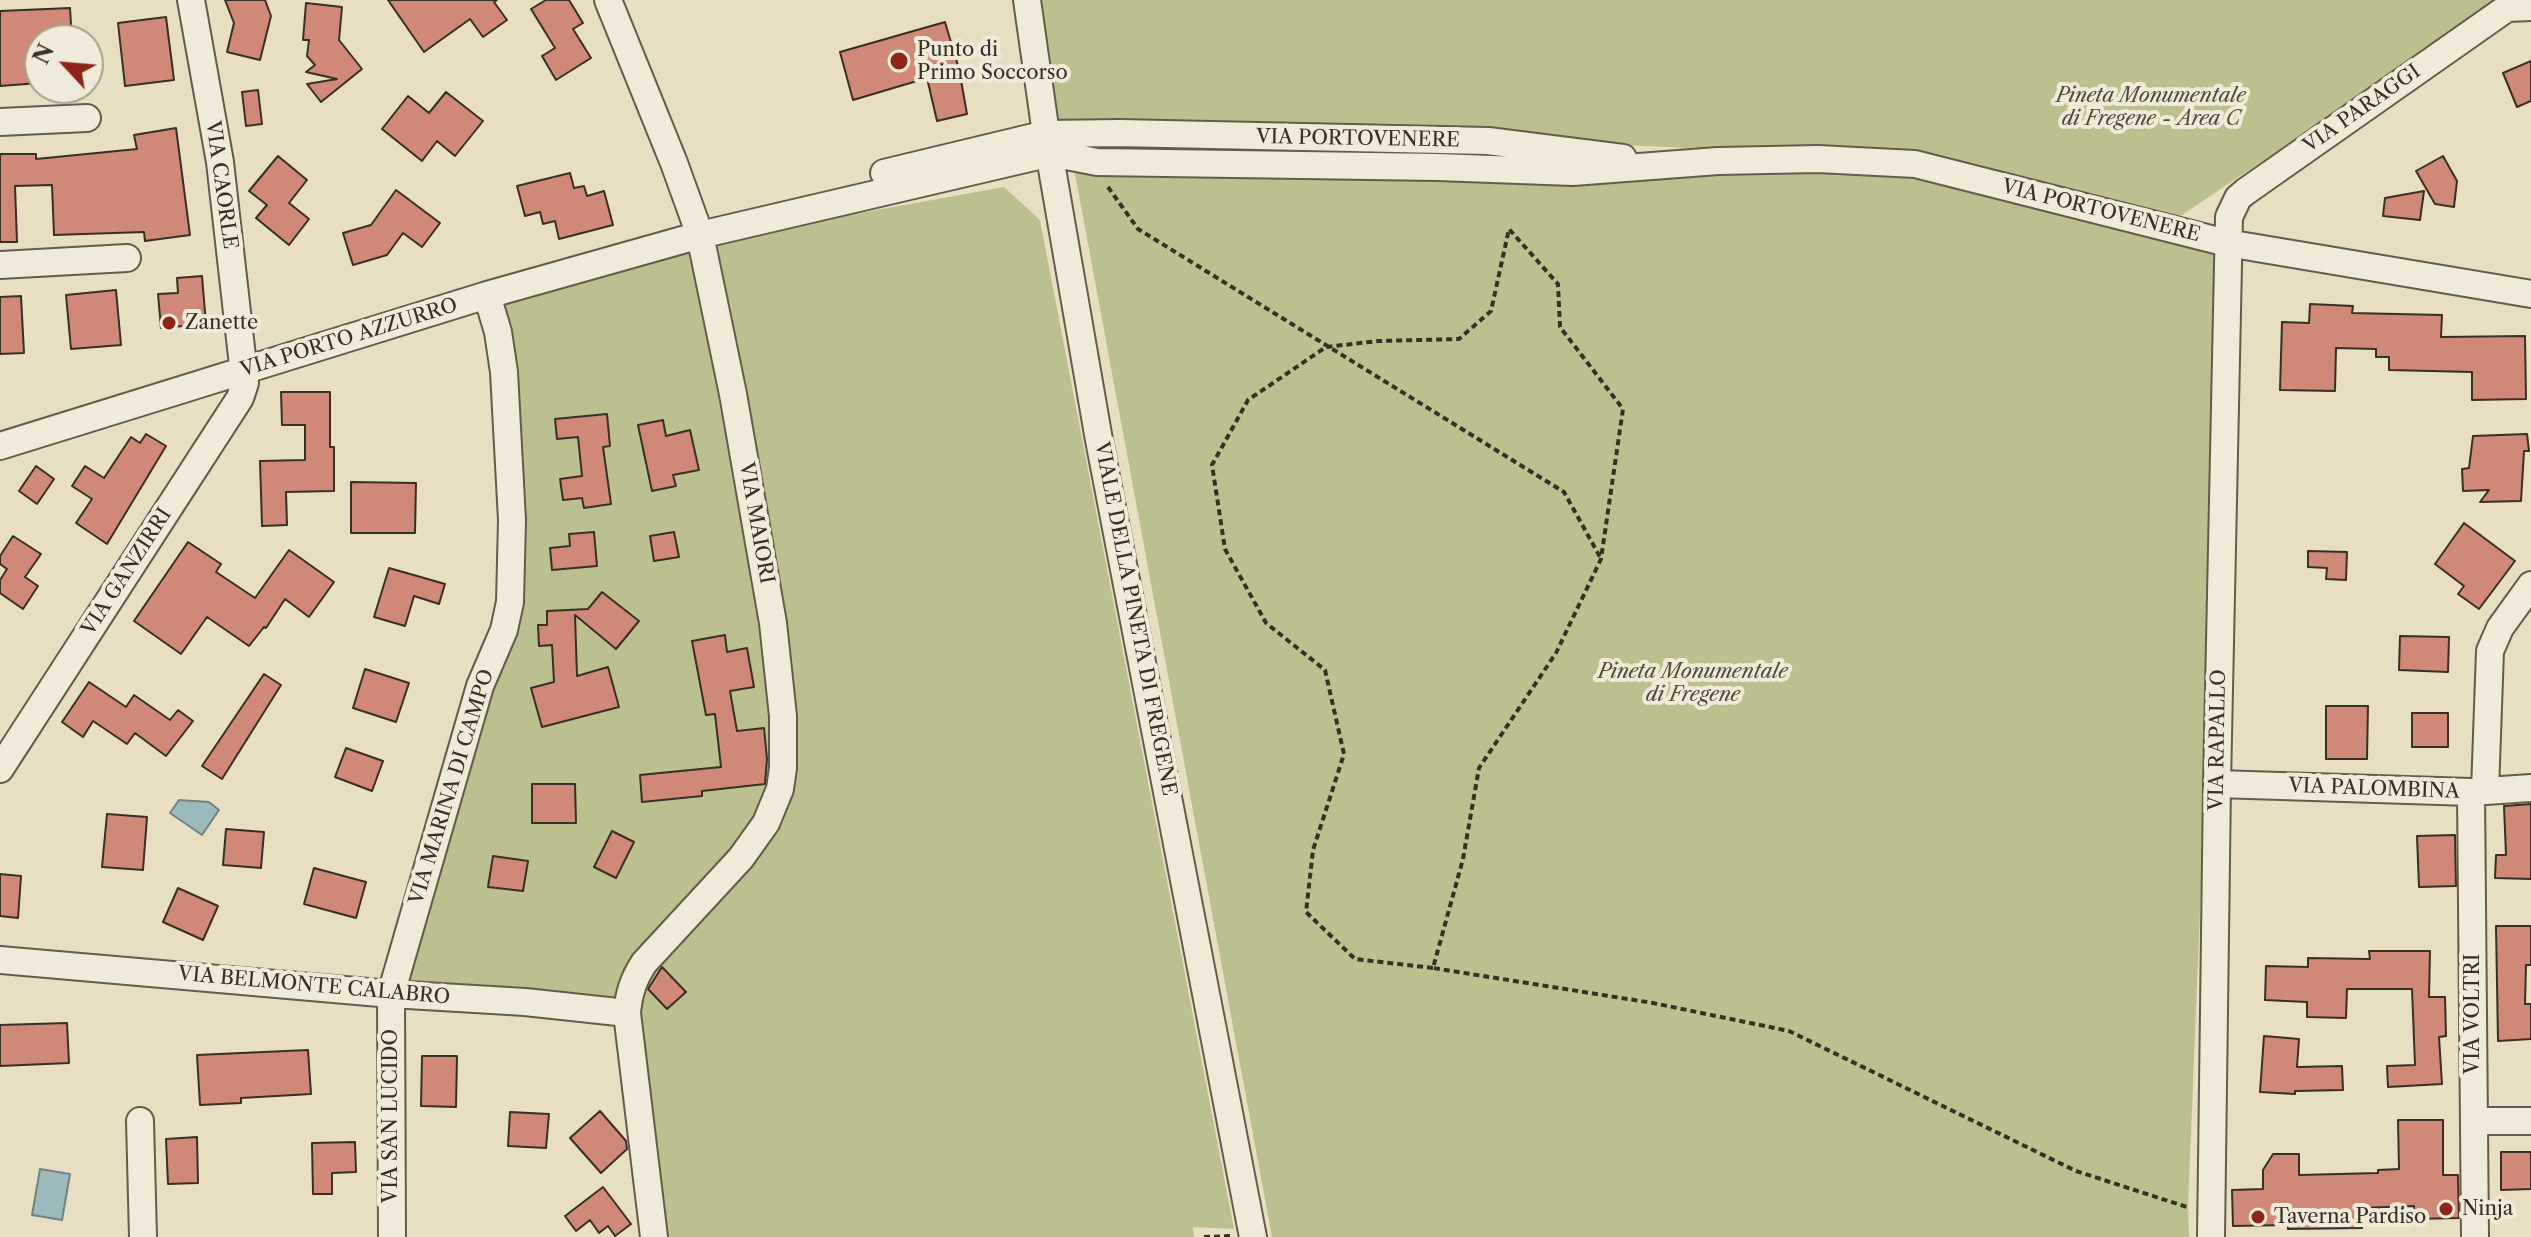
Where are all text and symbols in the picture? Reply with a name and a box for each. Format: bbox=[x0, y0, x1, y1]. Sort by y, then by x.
north arrow bbox=[24, 24, 104, 104]
place label: Punto di Primo Soccorso bbox=[917, 38, 1068, 85]
text: N bbox=[27, 40, 60, 69]
marker: Punto di Primo Soccorso bbox=[888, 50, 910, 72]
street label: VIA PARAGGI bbox=[2299, 60, 2425, 158]
park label: Pineta Monumentale di Fregene - Area C bbox=[2056, 84, 2246, 131]
street label: VIA CAORLE bbox=[200, 119, 242, 251]
street label: VIA PORTOVENERE bbox=[1256, 125, 1460, 153]
street label: VIA PORTOVENERE bbox=[1999, 175, 2203, 247]
street label: VIA PORTO AZZURRO bbox=[237, 294, 461, 382]
place label: Zanette bbox=[185, 311, 258, 335]
marker: Zanette bbox=[160, 314, 178, 332]
street label: VIALE DELLA PINETA DI FREGENE bbox=[1089, 440, 1181, 798]
street label: VIA MAIORI bbox=[734, 460, 778, 586]
street label: VIA GANZIRRI bbox=[77, 504, 177, 640]
park label: Pineta Monumentale di Fregene bbox=[1598, 660, 1788, 707]
street label: VIA MARINA DI CAMPO bbox=[405, 666, 499, 908]
street label: VIA RAPALLO bbox=[2205, 669, 2231, 811]
street label: VIA PALOMBINA bbox=[2288, 774, 2460, 804]
street label: VIA VOLTRI bbox=[2461, 954, 2485, 1074]
street label: VIA BELMONTE CALABRO bbox=[177, 962, 451, 1010]
street label: VIA SAN LUCIDO bbox=[379, 1029, 403, 1203]
place label: Ninja bbox=[2462, 1197, 2513, 1221]
marker: Ninja bbox=[2437, 1200, 2455, 1218]
place label: Taverna Pardiso bbox=[2274, 1205, 2426, 1229]
marker: Taverna Pardiso bbox=[2249, 1208, 2267, 1226]

